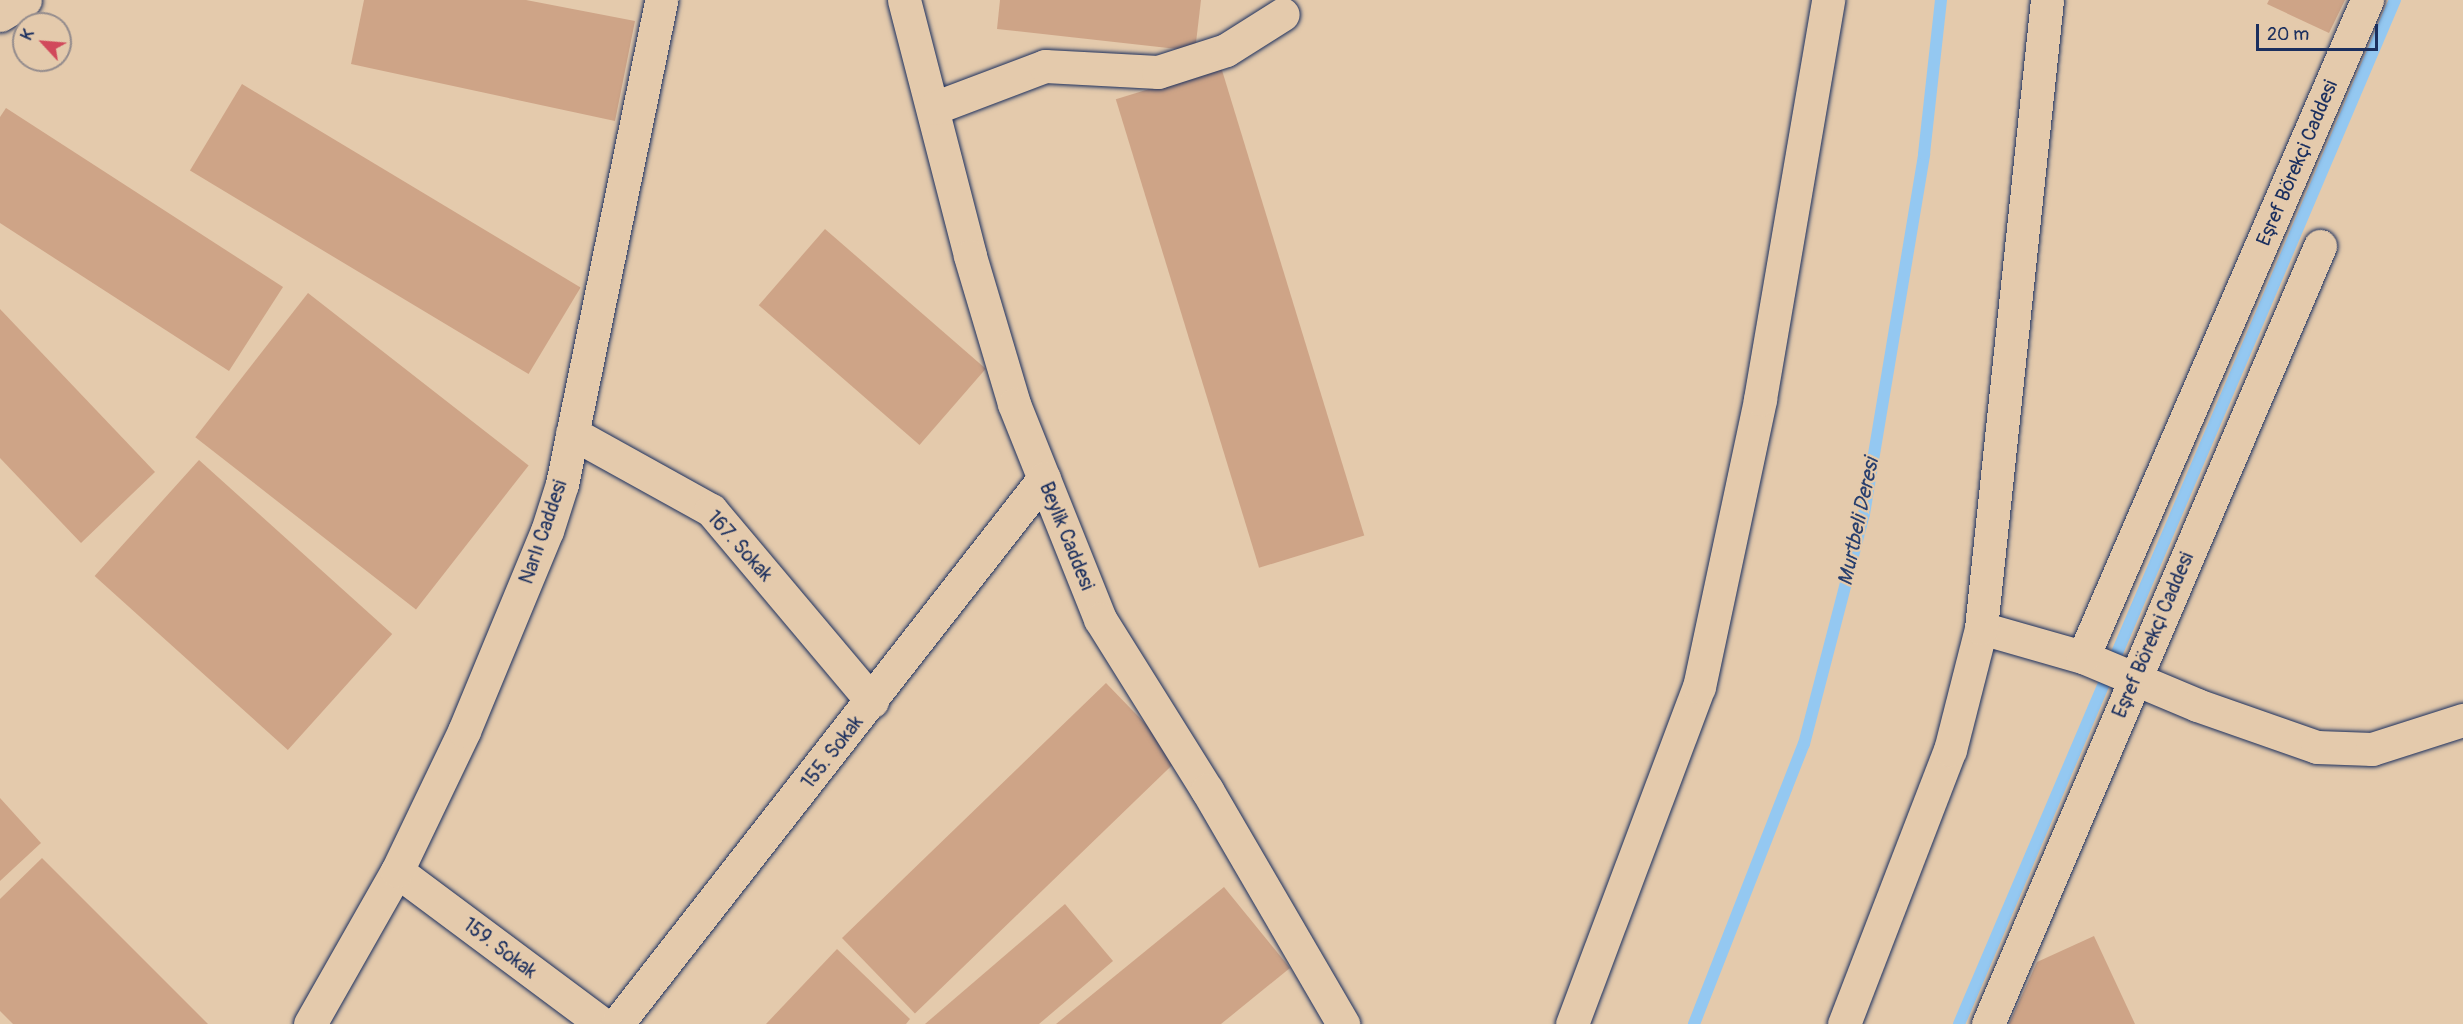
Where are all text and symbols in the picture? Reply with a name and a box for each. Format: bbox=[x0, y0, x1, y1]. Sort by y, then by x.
north arrow bbox=[12, 12, 72, 72]
scale bar bbox=[2259, 12, 2380, 50]
text: 20 m bbox=[2267, 23, 2309, 46]
text: K bbox=[17, 26, 39, 44]
street label: Eşref Börekçi Caddesi bbox=[2251, 77, 2343, 249]
water label: Murtbeli Deresi bbox=[1833, 456, 1885, 588]
street label: Narlı Caddesi bbox=[514, 477, 572, 587]
street label: Beylik Caddesi bbox=[1034, 478, 1100, 594]
street label: 167. Sokak bbox=[702, 506, 778, 586]
street label: Eşref Börekçi Caddesi bbox=[2107, 549, 2199, 721]
street label: 155. Sokak bbox=[796, 710, 868, 794]
street label: 159. Sokak bbox=[458, 913, 542, 983]

